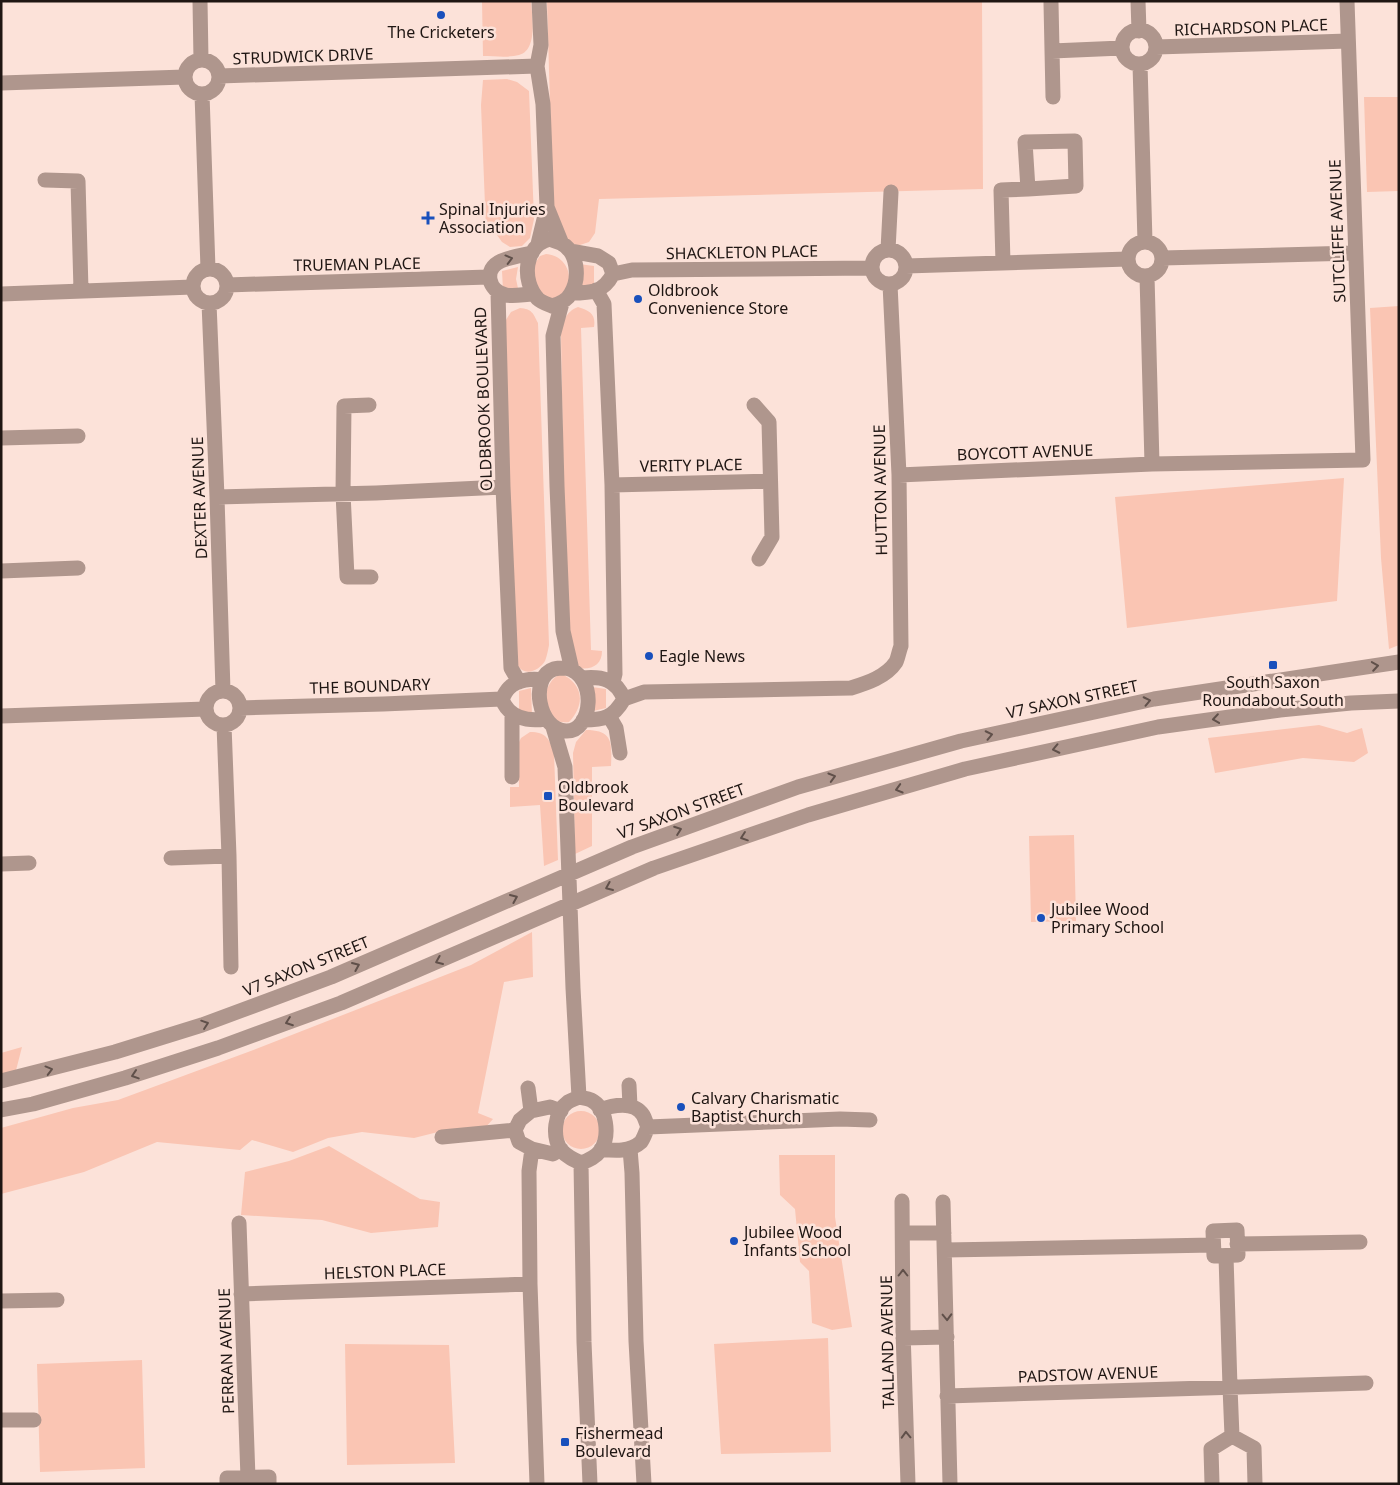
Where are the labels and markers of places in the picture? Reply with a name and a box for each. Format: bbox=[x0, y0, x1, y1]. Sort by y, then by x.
marker: The Cricketers bbox=[435, 9, 447, 21]
place label: The Cricketers bbox=[387, 21, 495, 43]
place label: Spinal Injuries Association bbox=[439, 198, 546, 238]
marker: Spinal Injuries Association bbox=[421, 211, 435, 225]
place label: Oldbrook Convenience Store bbox=[648, 279, 788, 319]
marker: Oldbrook Convenience Store bbox=[632, 293, 644, 305]
place label: Eagle News bbox=[659, 645, 745, 667]
marker: Eagle News bbox=[643, 650, 655, 662]
marker: South Saxon Roundabout South bbox=[1267, 659, 1279, 671]
place label: South Saxon Roundabout South bbox=[1202, 671, 1344, 711]
place label: Oldbrook Boulevard bbox=[558, 776, 634, 816]
marker: Oldbrook Boulevard bbox=[542, 790, 554, 802]
place label: Jubilee Wood Primary School bbox=[1049, 898, 1164, 938]
marker: Jubilee Wood Primary School bbox=[1035, 912, 1047, 924]
place label: Calvary Charismatic Baptist Church bbox=[691, 1087, 839, 1127]
marker: Calvary Charismatic Baptist Church bbox=[675, 1101, 687, 1113]
place label: Jubilee Wood Infants School bbox=[742, 1221, 851, 1261]
marker: Jubilee Wood Infants School bbox=[728, 1235, 740, 1247]
place label: Fishermead Boulevard bbox=[575, 1422, 663, 1462]
marker: Fishermead Boulevard bbox=[559, 1436, 571, 1448]

